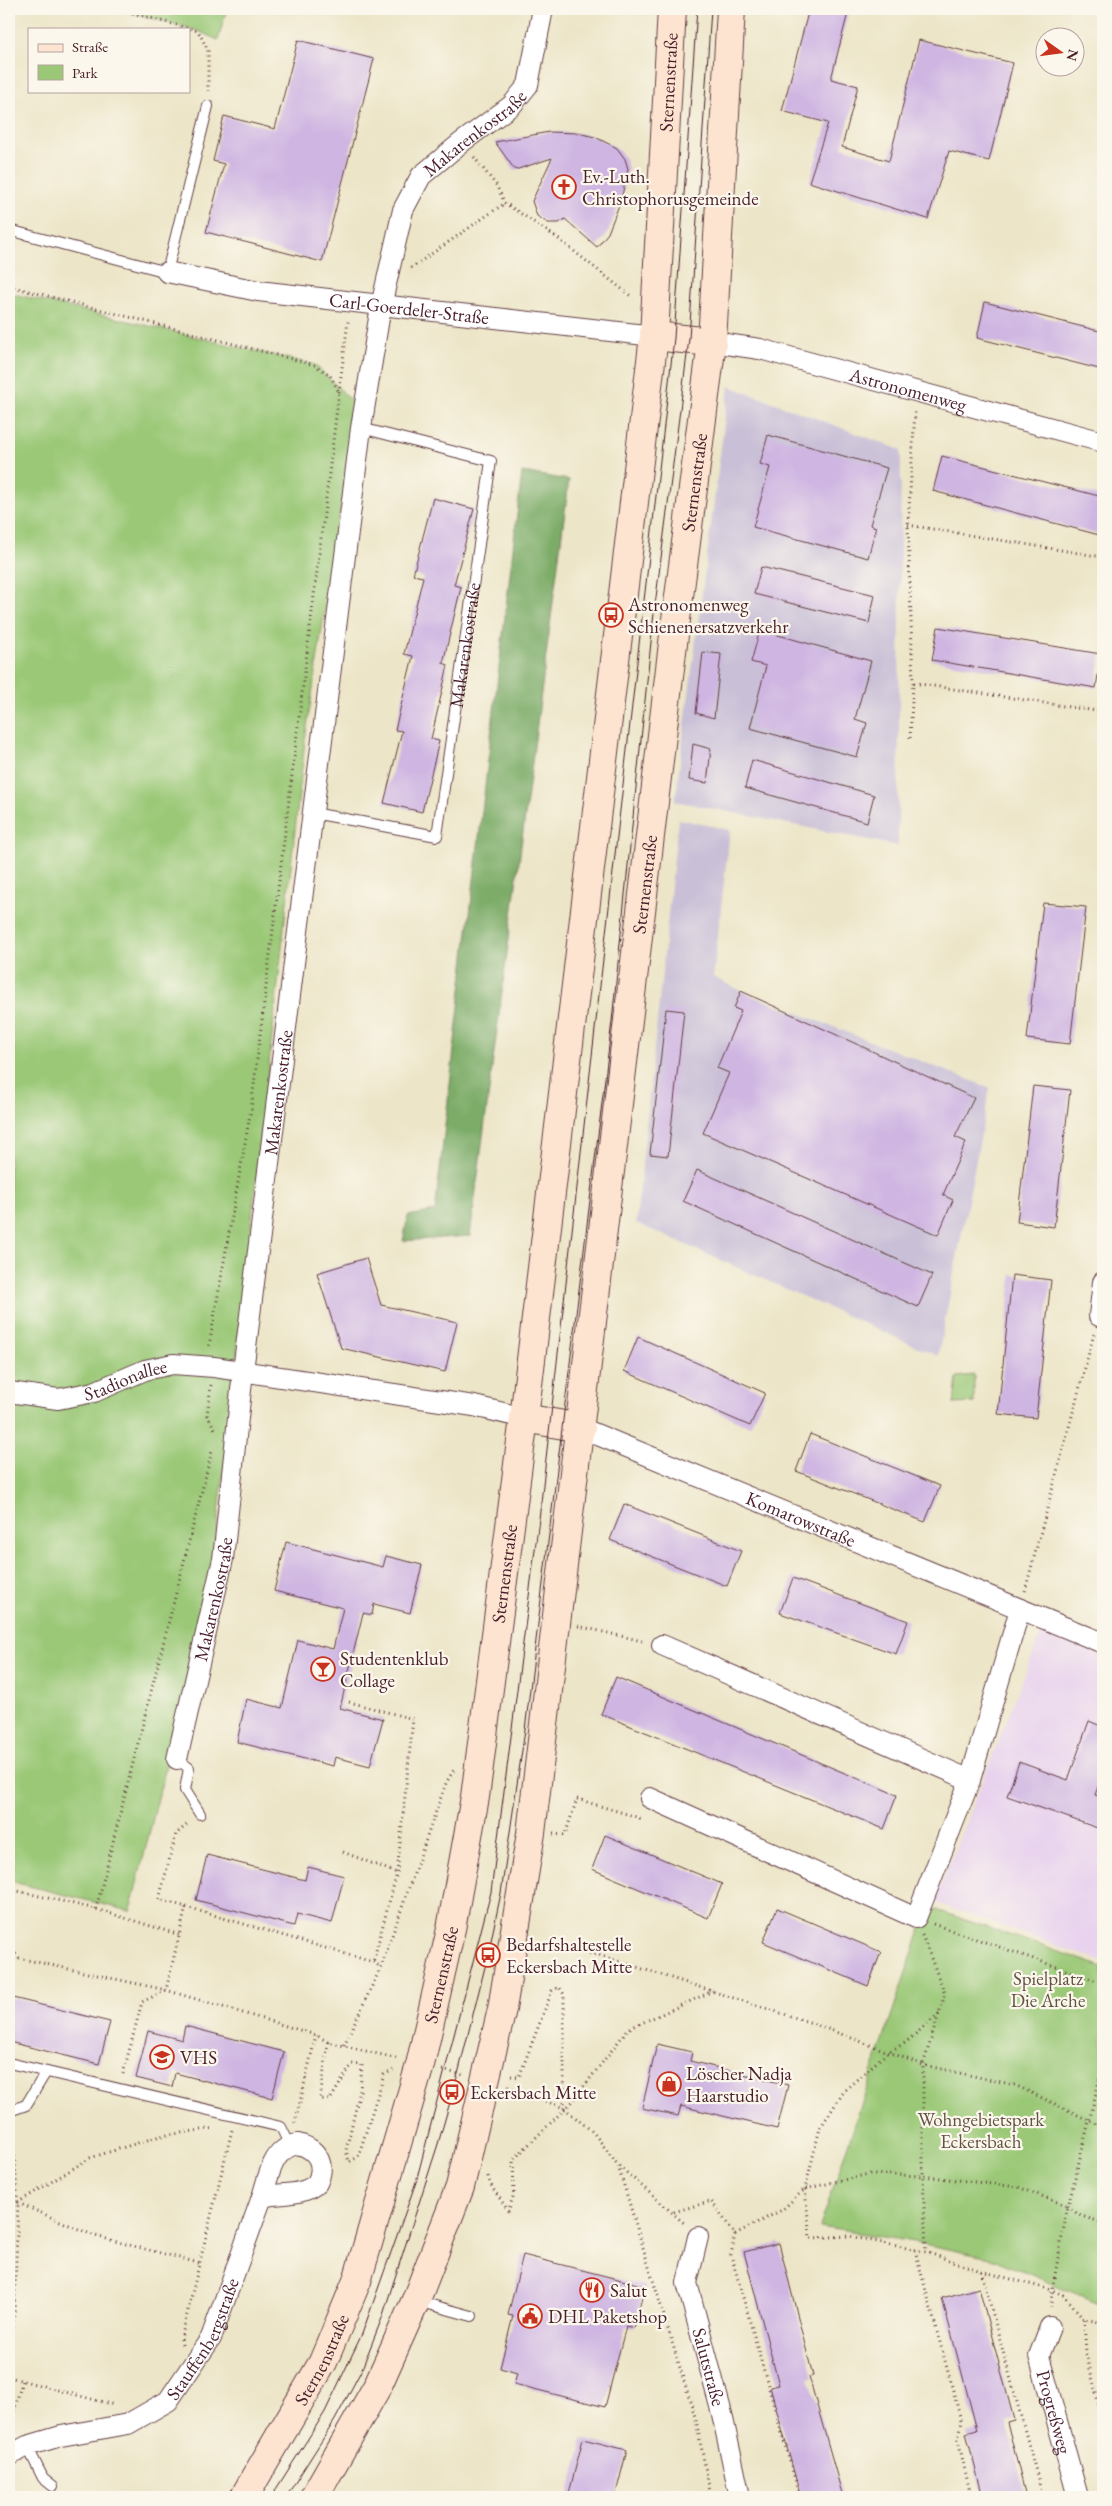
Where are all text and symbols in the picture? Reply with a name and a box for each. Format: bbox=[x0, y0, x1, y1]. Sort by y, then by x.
legend bbox=[28, 28, 190, 92]
north arrow bbox=[1034, 28, 1084, 78]
street label: Sternenstraße bbox=[653, 32, 684, 132]
text: Straße bbox=[72, 37, 108, 56]
text: N bbox=[1062, 47, 1083, 63]
text: Park bbox=[72, 63, 99, 82]
street label: Makarenkostraße bbox=[418, 85, 532, 182]
place label: Ev.-Luth. Christophorusgemeinde bbox=[582, 164, 759, 211]
church icon: Ev.-Luth. Christophorusgemeinde bbox=[551, 174, 577, 200]
street label: Carl-Goerdeler-Straße bbox=[328, 287, 490, 330]
street label: Astronomenweg bbox=[846, 362, 970, 418]
street label: Sternenstraße bbox=[676, 432, 713, 533]
street label: Makarenkostraße bbox=[444, 581, 486, 709]
place label: Astronomenweg Schienenersatzverkehr bbox=[627, 592, 789, 639]
bus stop icon: Astronomenweg Schienenersatzverkehr bbox=[598, 602, 624, 628]
street label: Sternenstraße bbox=[626, 834, 663, 935]
street label: Makarenkostraße bbox=[258, 1028, 299, 1157]
street label: Stadionallee bbox=[82, 1354, 169, 1407]
street label: Komarowstraße bbox=[742, 1485, 859, 1553]
street label: Sternenstraße bbox=[486, 1523, 523, 1625]
street label: Makarenkostraße bbox=[188, 1536, 238, 1664]
place label: Studentenklub Collage bbox=[340, 1646, 449, 1693]
bar icon: Studentenklub Collage bbox=[310, 1656, 336, 1682]
street label: Sternenstraße bbox=[418, 1924, 464, 2026]
place label: Bedarfshaltestelle Eckersbach Mitte bbox=[506, 1932, 632, 1979]
bus stop icon: Bedarfshaltestelle Eckersbach Mitte bbox=[475, 1942, 501, 1968]
park label: Spielplatz Die Arche bbox=[1011, 1966, 1085, 2013]
school or university icon: VHS bbox=[149, 2044, 175, 2070]
place label: VHS bbox=[180, 2045, 217, 2070]
place label: Löscher Nadja Haarstudio bbox=[686, 2061, 792, 2108]
shop icon: Löscher Nadja Haarstudio bbox=[656, 2071, 682, 2097]
bus stop icon: Eckersbach Mitte bbox=[439, 2079, 465, 2105]
place label: Eckersbach Mitte bbox=[470, 2080, 596, 2105]
park label: Wohngebietspark Eckersbach bbox=[918, 2107, 1045, 2154]
street label: Stauffenbergstraße bbox=[160, 2275, 245, 2405]
restaurant icon: Salut bbox=[579, 2277, 605, 2303]
place label: Salut bbox=[610, 2278, 647, 2303]
public building icon: DHL Paketshop bbox=[517, 2303, 543, 2329]
place label: DHL Paketshop bbox=[548, 2304, 667, 2329]
street label: Sternenstraße bbox=[288, 2310, 355, 2410]
street label: Salutstraße bbox=[686, 2325, 731, 2409]
street label: Progreßweg bbox=[1030, 2367, 1078, 2458]

